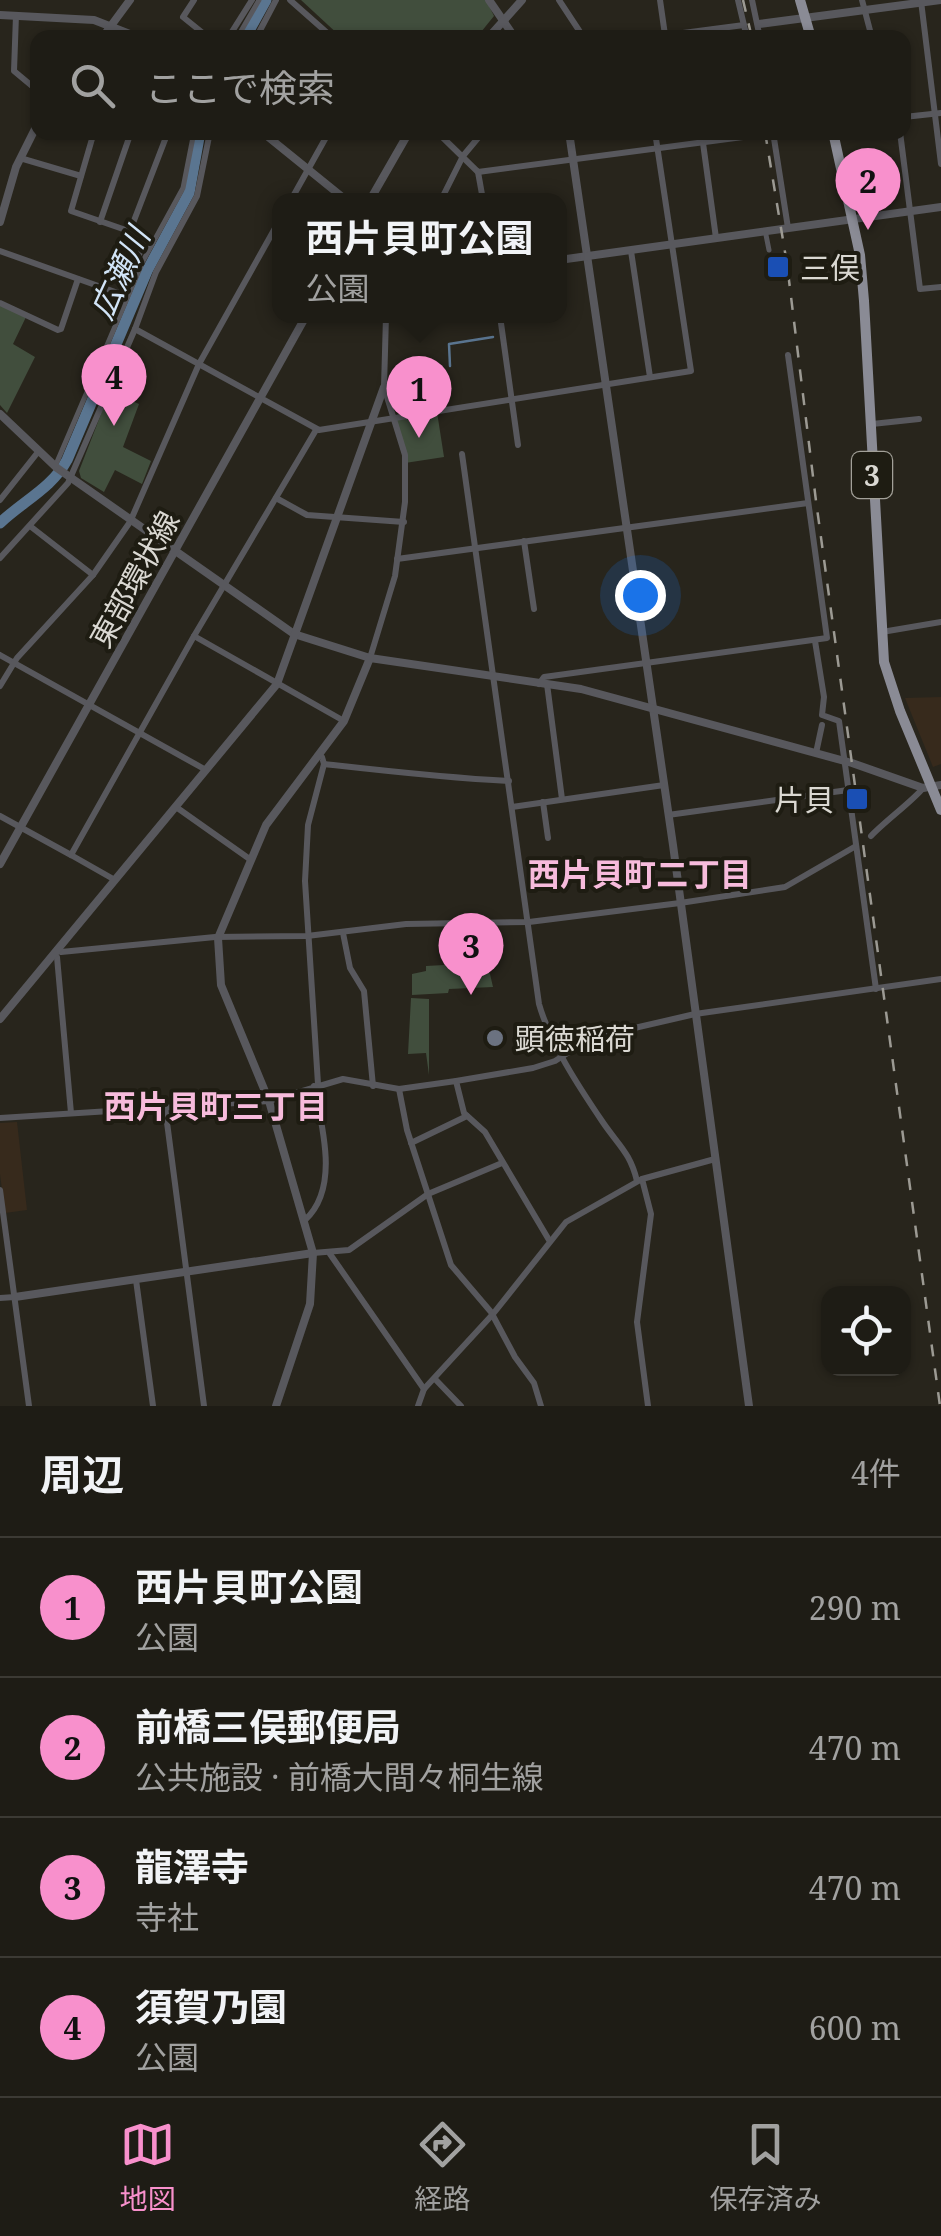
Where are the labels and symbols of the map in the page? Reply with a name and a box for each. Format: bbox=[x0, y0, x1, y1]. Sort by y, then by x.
pin: 2 bbox=[836, 148, 900, 230]
water label: 広瀬川 bbox=[79, 218, 160, 326]
place label: 三俣 bbox=[800, 247, 860, 288]
marker: 三俣 bbox=[765, 254, 791, 280]
pin: 4 bbox=[82, 344, 146, 426]
pin: 1 bbox=[386, 356, 452, 438]
road number: 3 bbox=[852, 452, 892, 498]
street label: 東部環状線 bbox=[80, 503, 188, 655]
your location bbox=[615, 570, 666, 621]
place label: 片貝 bbox=[774, 779, 834, 820]
marker: 片貝 bbox=[844, 786, 870, 812]
district label: 西片貝町二丁目 bbox=[528, 852, 752, 895]
pin: 3 bbox=[438, 912, 504, 995]
place label: 顕徳稲荷 bbox=[515, 1018, 635, 1059]
marker: 顕徳稲荷 bbox=[484, 1027, 506, 1049]
district label: 西片貝町三丁目 bbox=[104, 1084, 328, 1127]

